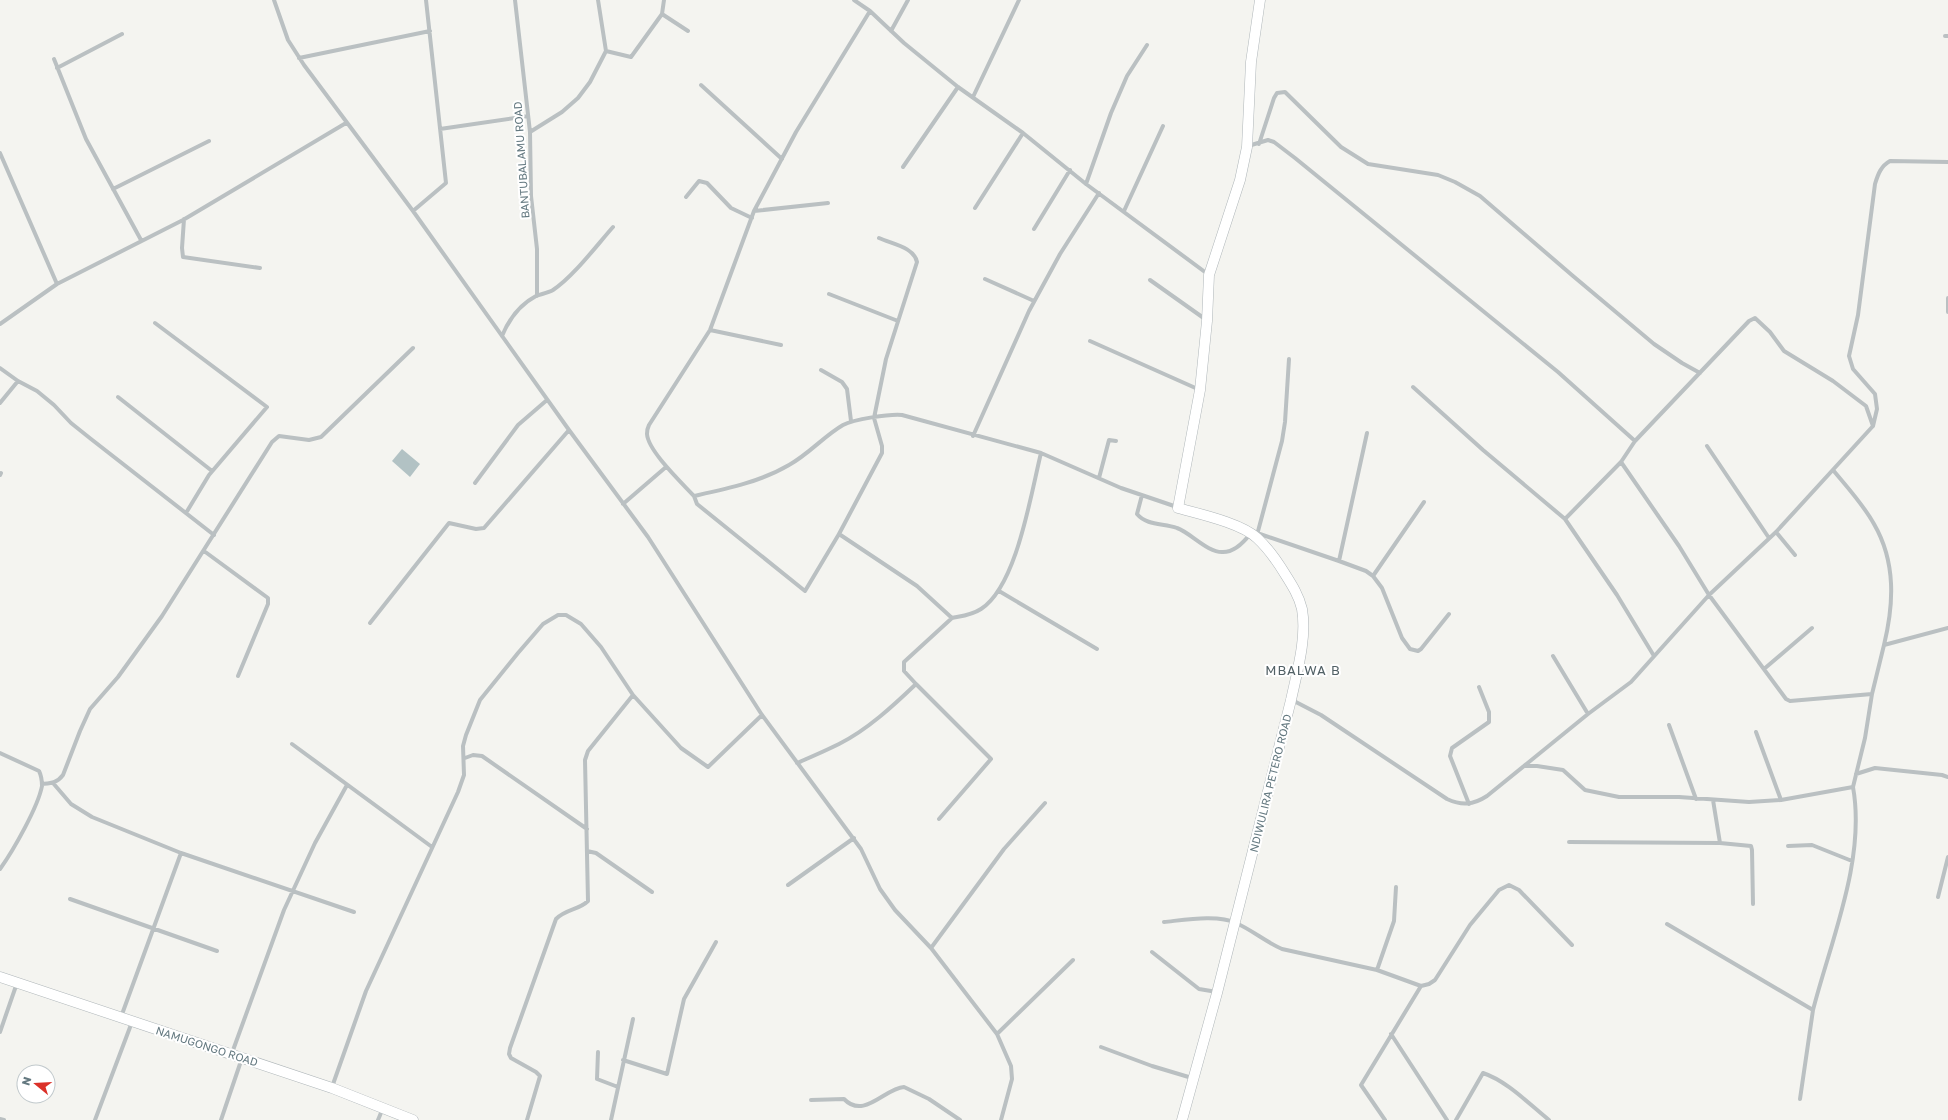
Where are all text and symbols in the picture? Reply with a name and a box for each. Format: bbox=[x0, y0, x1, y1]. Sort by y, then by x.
street label: BANTUBALAMU ROAD bbox=[510, 101, 532, 219]
district label: MBALWA B bbox=[1265, 662, 1341, 678]
street label: NDIWULIRA PETERO ROAD bbox=[1247, 712, 1294, 853]
street label: NAMUGONGO ROAD bbox=[154, 1023, 260, 1069]
north arrow bbox=[16, 1064, 56, 1104]
text: N bbox=[19, 1075, 33, 1087]

